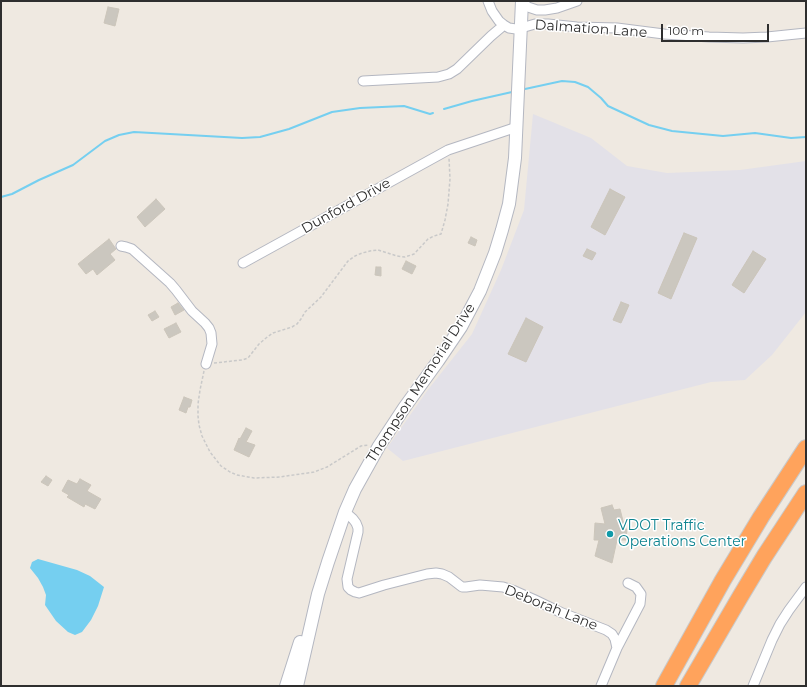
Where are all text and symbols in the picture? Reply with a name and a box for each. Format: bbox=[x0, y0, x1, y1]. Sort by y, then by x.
scale bar bbox=[663, 16, 771, 42]
street label: Dalmation Lane bbox=[534, 17, 648, 41]
text: 100 m bbox=[668, 23, 704, 38]
street label: Dunford Drive bbox=[299, 175, 393, 237]
street label: Thompson Memorial Drive bbox=[363, 300, 479, 466]
place label: VDOT Traffic Operations Center bbox=[618, 518, 746, 550]
marker: VDOT Traffic Operations Center bbox=[605, 529, 615, 539]
street label: Deborah Lane bbox=[502, 582, 600, 634]

